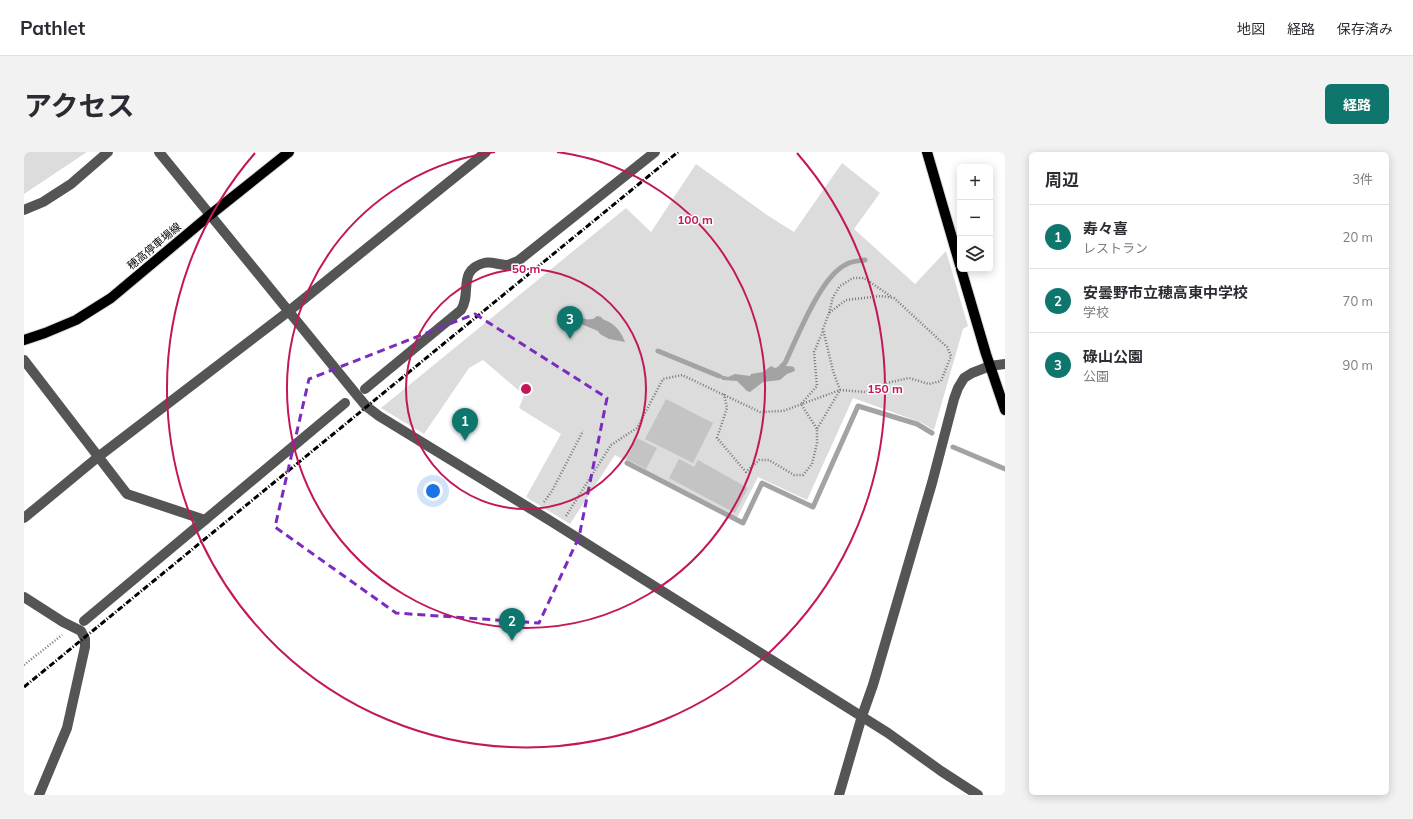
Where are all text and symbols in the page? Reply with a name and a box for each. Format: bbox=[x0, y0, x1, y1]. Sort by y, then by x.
text: Pathlet bbox=[20, 16, 85, 40]
text: 地図 bbox=[1237, 20, 1265, 38]
text: 経路 bbox=[1287, 20, 1315, 38]
text: 保存済み bbox=[1337, 20, 1393, 38]
button: 経路 bbox=[1325, 84, 1389, 124]
text: アクセス bbox=[24, 88, 135, 123]
map controls bbox=[957, 164, 993, 272]
button: + bbox=[957, 164, 993, 200]
text: 周辺 bbox=[1045, 169, 1079, 190]
text: 3件 bbox=[1352, 171, 1373, 187]
button: − bbox=[957, 200, 993, 236]
text: 100 m bbox=[677, 212, 713, 227]
street label: 穂高停車場線 bbox=[124, 219, 184, 273]
text: 寿々喜 bbox=[1083, 219, 1128, 238]
text: 1 bbox=[1054, 229, 1062, 245]
text: 20 m bbox=[1343, 229, 1373, 245]
button: layers bbox=[957, 236, 993, 272]
text: レストラン bbox=[1083, 240, 1148, 256]
text: 50 m bbox=[512, 261, 540, 276]
text: 安曇野市立穂高東中学校 bbox=[1083, 283, 1248, 302]
text: 2 bbox=[1054, 293, 1062, 309]
text: 70 m bbox=[1343, 293, 1373, 309]
text: 学校 bbox=[1083, 304, 1109, 320]
pin: 3 bbox=[557, 306, 583, 339]
text: 碌山公園 bbox=[1083, 347, 1143, 366]
text: 3 bbox=[1054, 357, 1062, 373]
text: 90 m bbox=[1343, 357, 1373, 373]
text: 公園 bbox=[1083, 368, 1109, 384]
text: 150 m bbox=[867, 381, 903, 396]
centre of rings bbox=[519, 382, 533, 396]
pin: 1 bbox=[452, 408, 478, 441]
your location bbox=[423, 481, 443, 501]
pin: 2 bbox=[499, 608, 525, 641]

